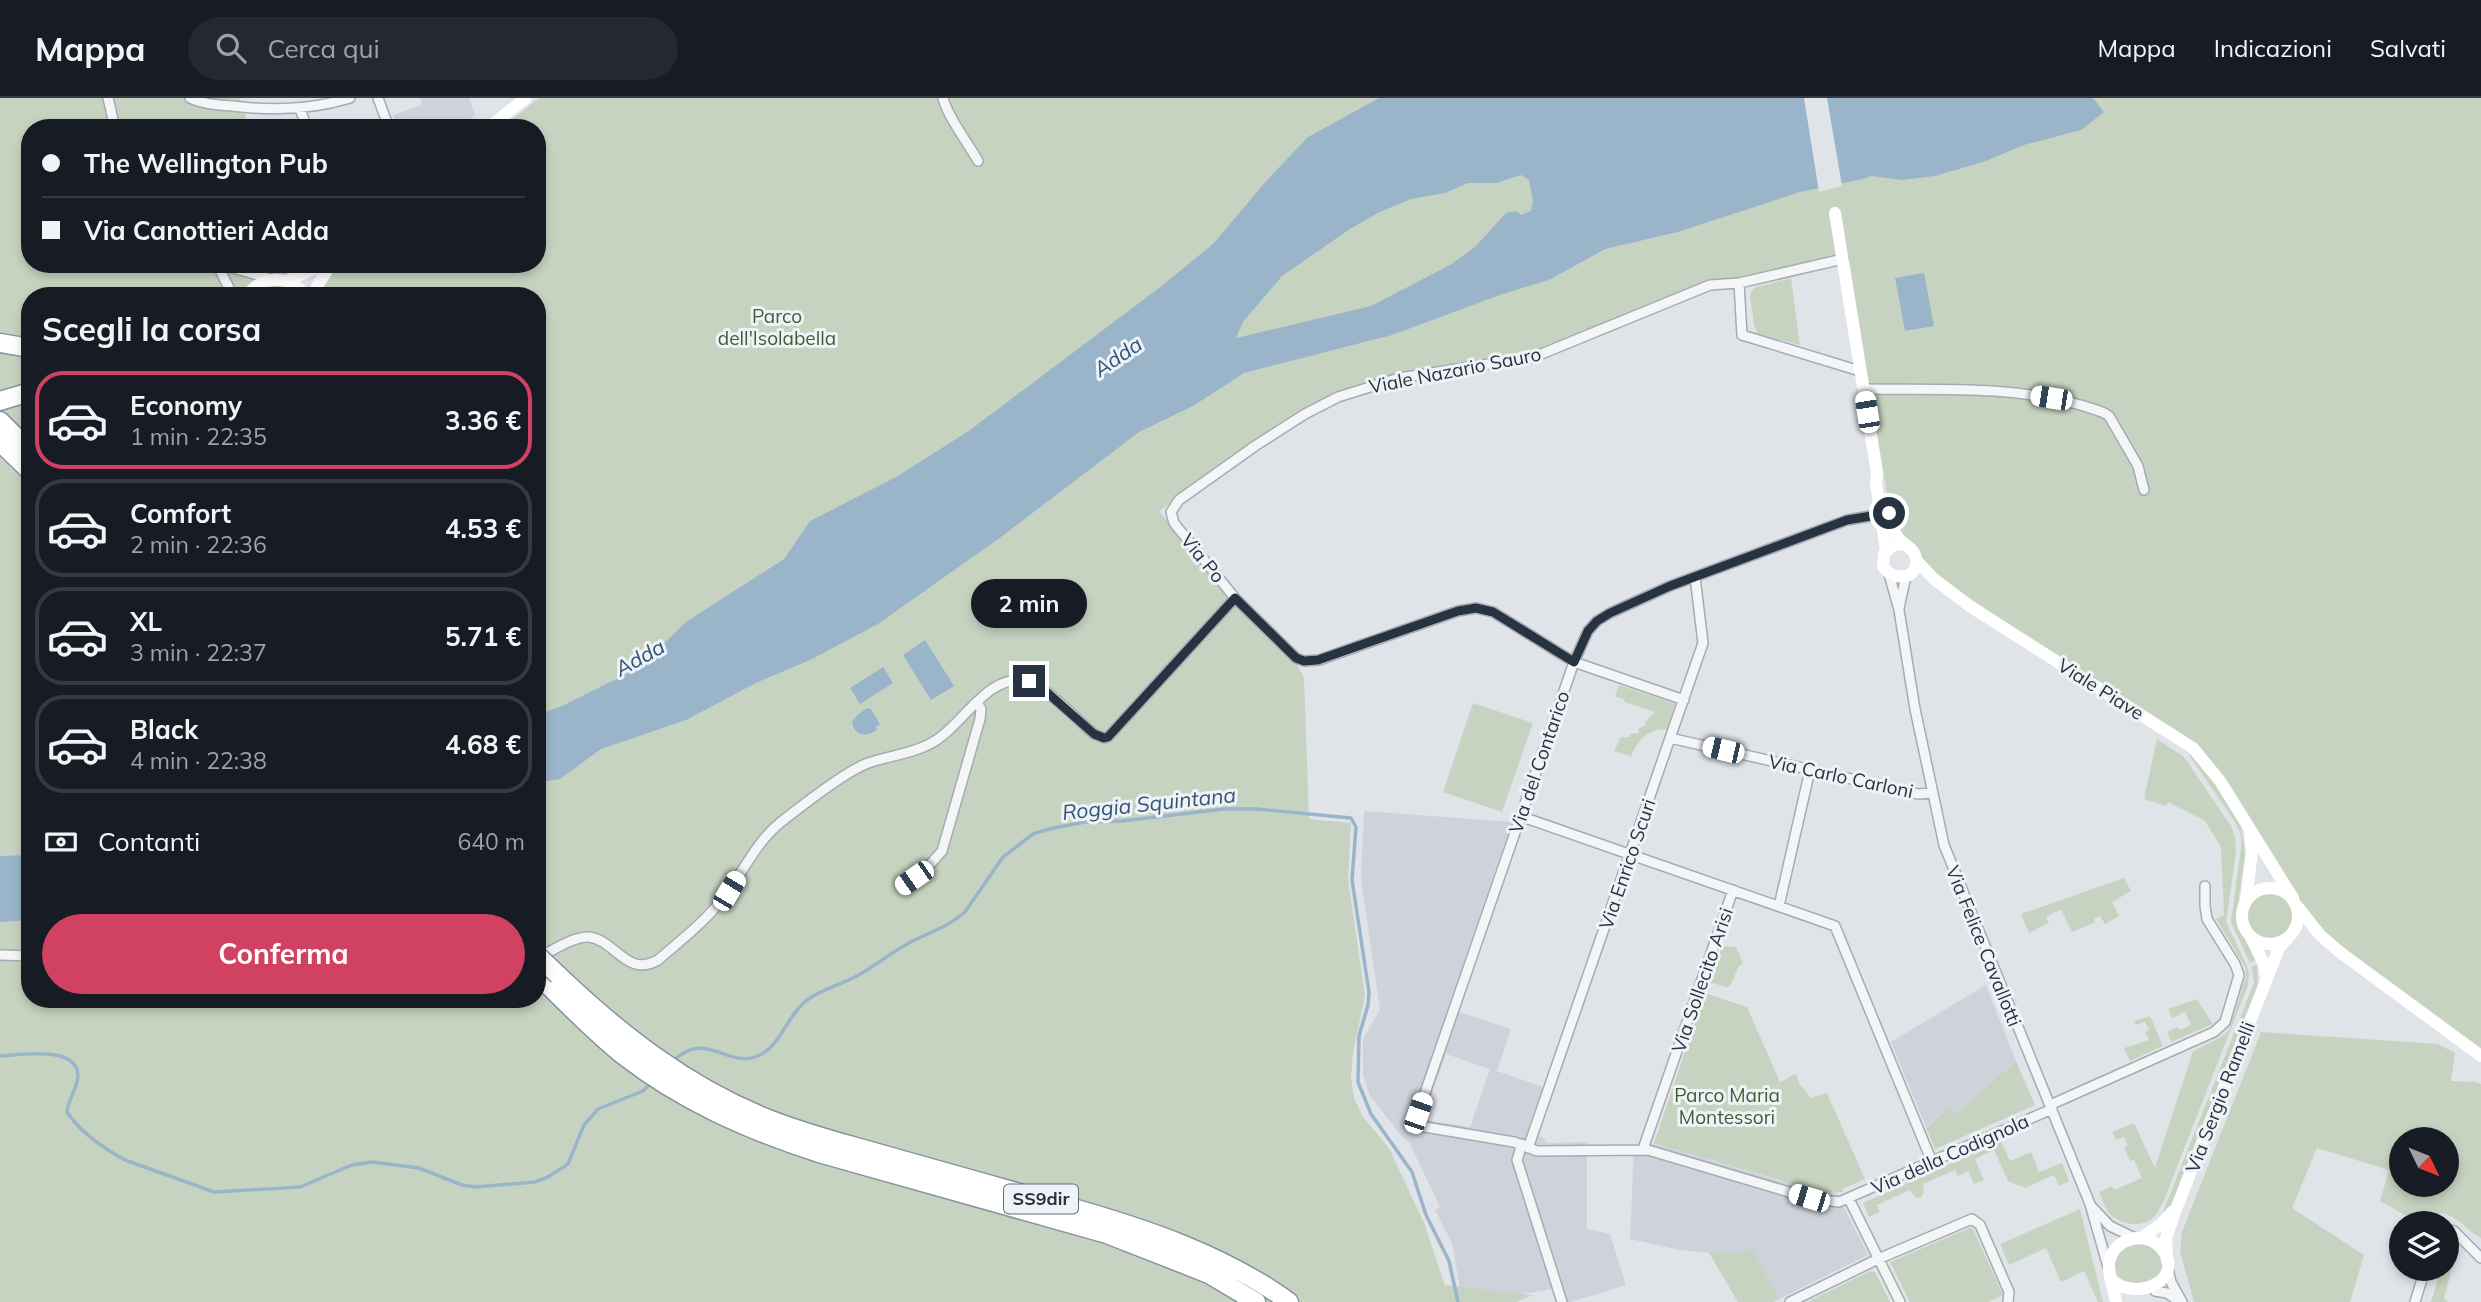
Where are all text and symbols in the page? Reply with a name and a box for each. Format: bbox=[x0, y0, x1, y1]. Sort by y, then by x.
search box bbox=[188, 17, 678, 80]
text: Mappa bbox=[35, 28, 146, 69]
icon: search bbox=[212, 29, 250, 67]
text: Cerca qui bbox=[268, 32, 380, 65]
text: Mappa bbox=[2097, 33, 2176, 63]
text: Indicazioni bbox=[2214, 33, 2332, 63]
text: Salvati bbox=[2370, 33, 2446, 63]
text: The Wellington Pub bbox=[84, 147, 328, 180]
text: Via Canottieri Adda bbox=[84, 214, 329, 247]
park label: Parco dell'Isolabella bbox=[718, 304, 836, 350]
text: Scegli la corsa bbox=[42, 309, 261, 349]
water label: Adda bbox=[1087, 331, 1147, 382]
street label: Viale Nazario Sauro bbox=[1367, 342, 1543, 398]
car bbox=[2029, 384, 2074, 412]
icon: car bbox=[46, 389, 109, 452]
text: Economy bbox=[130, 389, 242, 422]
car bbox=[1854, 390, 1881, 434]
text: 3.36 € bbox=[445, 404, 521, 437]
text: 1 min · 22:35 bbox=[130, 422, 267, 451]
icon: car bbox=[46, 497, 109, 560]
text: Comfort bbox=[130, 497, 231, 530]
route start bbox=[1873, 497, 1905, 529]
text: 4.53 € bbox=[445, 512, 521, 545]
street label: Via Po bbox=[1176, 528, 1230, 588]
text: 2 min · 22:36 bbox=[130, 530, 267, 559]
callout: 2 min bbox=[971, 580, 1087, 628]
text: 2 min bbox=[999, 589, 1059, 618]
icon: car bbox=[46, 605, 109, 668]
text: XL bbox=[130, 605, 162, 638]
text: 5.71 € bbox=[445, 620, 521, 653]
water label: Adda bbox=[609, 633, 669, 682]
text: 3 min · 22:37 bbox=[130, 638, 267, 667]
street label: Viale Piave bbox=[2053, 653, 2149, 725]
route end bbox=[1013, 665, 1045, 697]
street label: Via del Contarico bbox=[1503, 688, 1575, 836]
icon: car bbox=[46, 713, 109, 776]
text: Black bbox=[130, 713, 198, 746]
text: 4.68 € bbox=[445, 728, 521, 761]
car bbox=[1701, 735, 1746, 765]
text: 4 min · 22:38 bbox=[130, 746, 267, 775]
street label: Via Carlo Carloni bbox=[1766, 749, 1916, 803]
water label: Roggia Squintana bbox=[1061, 781, 1237, 825]
street label: Via Enrico Scuri bbox=[1593, 796, 1661, 932]
icon: cash bbox=[42, 823, 80, 861]
text: Contanti bbox=[98, 825, 200, 858]
text: 640 m bbox=[457, 827, 525, 856]
car bbox=[891, 857, 938, 899]
street label: Via Felice Cavallotti bbox=[1941, 862, 2027, 1030]
car bbox=[710, 868, 749, 914]
street label: Via Sollecito Arisi bbox=[1666, 904, 1738, 1056]
button: Conferma bbox=[42, 914, 525, 994]
street label: Via Sergio Ramelli bbox=[2180, 1018, 2260, 1176]
park label: Parco Maria Montessori bbox=[1674, 1083, 1780, 1129]
car bbox=[1402, 1090, 1435, 1136]
street label: Via della Codignola bbox=[1868, 1109, 2032, 1199]
north arrow bbox=[2389, 1127, 2459, 1197]
map controls bbox=[2389, 1127, 2459, 1281]
car bbox=[1786, 1182, 1833, 1214]
road number: SS9dir bbox=[1004, 1184, 1078, 1214]
button: layers bbox=[2389, 1211, 2459, 1281]

